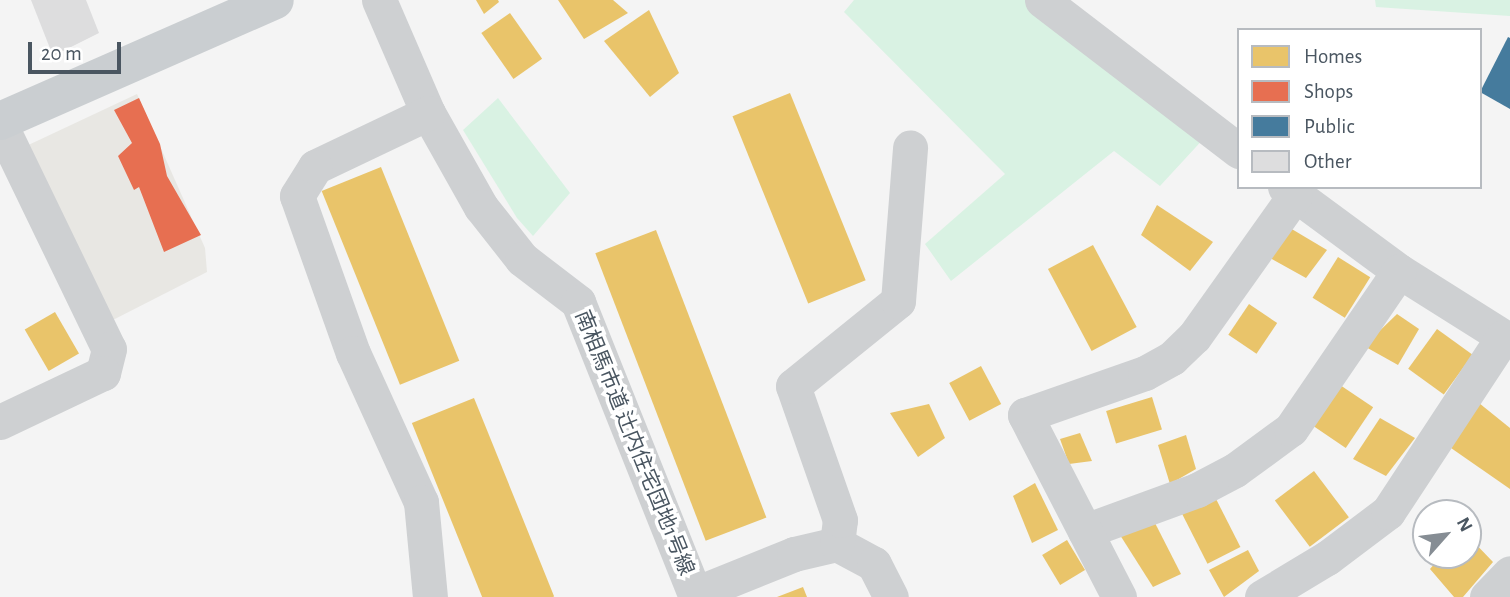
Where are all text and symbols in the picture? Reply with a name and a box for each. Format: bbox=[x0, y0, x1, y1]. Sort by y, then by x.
scale bar bbox=[32, 28, 124, 72]
legend bbox=[1237, 28, 1482, 189]
text: 20 m bbox=[41, 43, 82, 64]
text: Homes bbox=[1304, 46, 1362, 67]
text: Shops bbox=[1304, 81, 1353, 102]
text: Public bbox=[1304, 116, 1354, 137]
text: Other bbox=[1304, 151, 1351, 172]
street label: 南相馬市道 辻内住宅団地1号線 bbox=[569, 307, 699, 579]
north arrow bbox=[1412, 499, 1482, 569]
text: N bbox=[1453, 515, 1476, 535]

